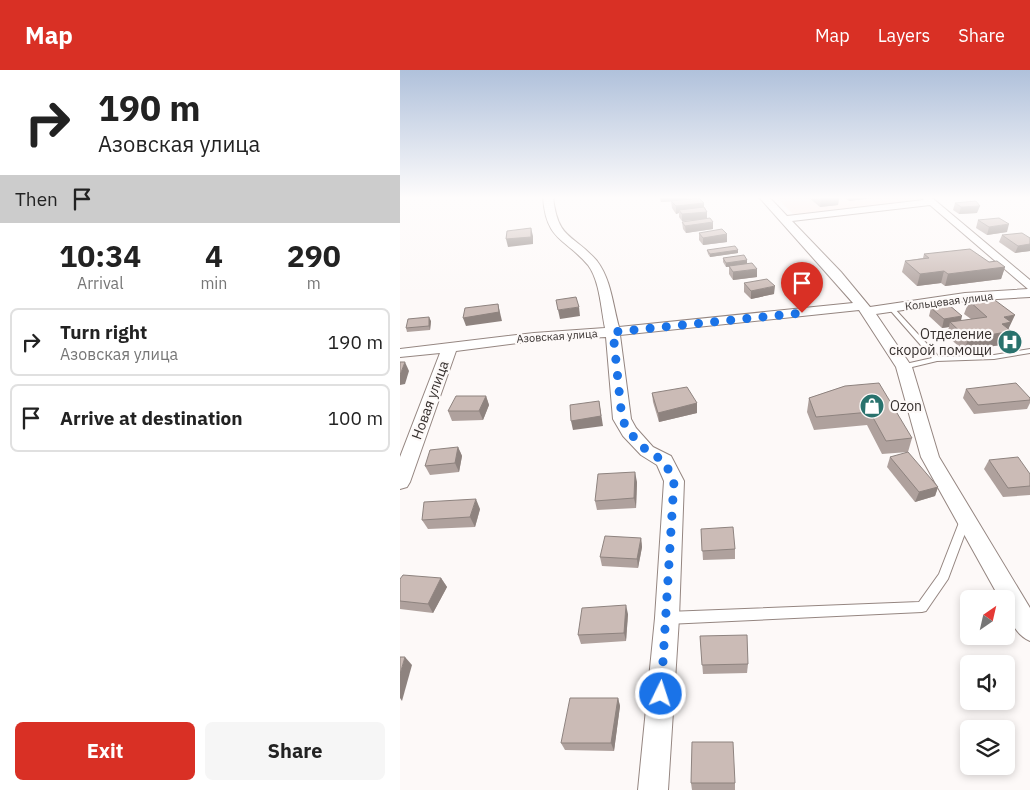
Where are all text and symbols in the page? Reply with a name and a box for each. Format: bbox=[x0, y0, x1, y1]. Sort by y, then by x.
text: Map bbox=[25, 19, 73, 51]
text: Map bbox=[815, 24, 850, 47]
text: Layers bbox=[878, 24, 930, 47]
text: Share bbox=[958, 24, 1005, 47]
text: 190 m bbox=[98, 85, 201, 131]
icon: right bbox=[15, 90, 80, 155]
text: Азовская улица bbox=[98, 129, 260, 158]
icon: arrive bbox=[68, 185, 96, 213]
text: Then bbox=[15, 187, 58, 211]
text: 10:34 bbox=[59, 236, 141, 275]
text: 4 bbox=[205, 236, 223, 275]
text: 290 bbox=[287, 236, 341, 275]
pin bbox=[781, 262, 823, 313]
icon: arrive bbox=[788, 269, 816, 297]
text: Arrival bbox=[77, 273, 124, 293]
text: min bbox=[200, 273, 227, 293]
text: m bbox=[307, 273, 321, 293]
street label: Кольцевая улица bbox=[904, 289, 994, 313]
text: Turn right bbox=[60, 320, 147, 344]
place label: Отделение скорой помощи bbox=[889, 325, 992, 359]
street label: Азовская улица bbox=[516, 326, 598, 346]
icon: right bbox=[17, 328, 45, 356]
hospital icon: Отделение скорой помощи bbox=[997, 329, 1023, 355]
text: 190 m bbox=[328, 330, 383, 354]
text: Азовская улица bbox=[60, 344, 178, 364]
street label: Новая улица bbox=[407, 358, 453, 442]
shop icon: Ozon bbox=[859, 393, 885, 419]
place label: Ozon bbox=[890, 397, 922, 415]
icon: arrive bbox=[17, 404, 45, 432]
text: Arrive at destination bbox=[60, 406, 243, 430]
text: 100 m bbox=[328, 406, 383, 430]
north arrow bbox=[960, 590, 1015, 645]
map controls bbox=[960, 590, 1015, 775]
button: sound bbox=[960, 655, 1015, 710]
position arrow bbox=[634, 667, 686, 719]
button: layers bbox=[960, 720, 1015, 775]
button: Exit bbox=[15, 722, 195, 780]
button: Share bbox=[205, 722, 385, 780]

